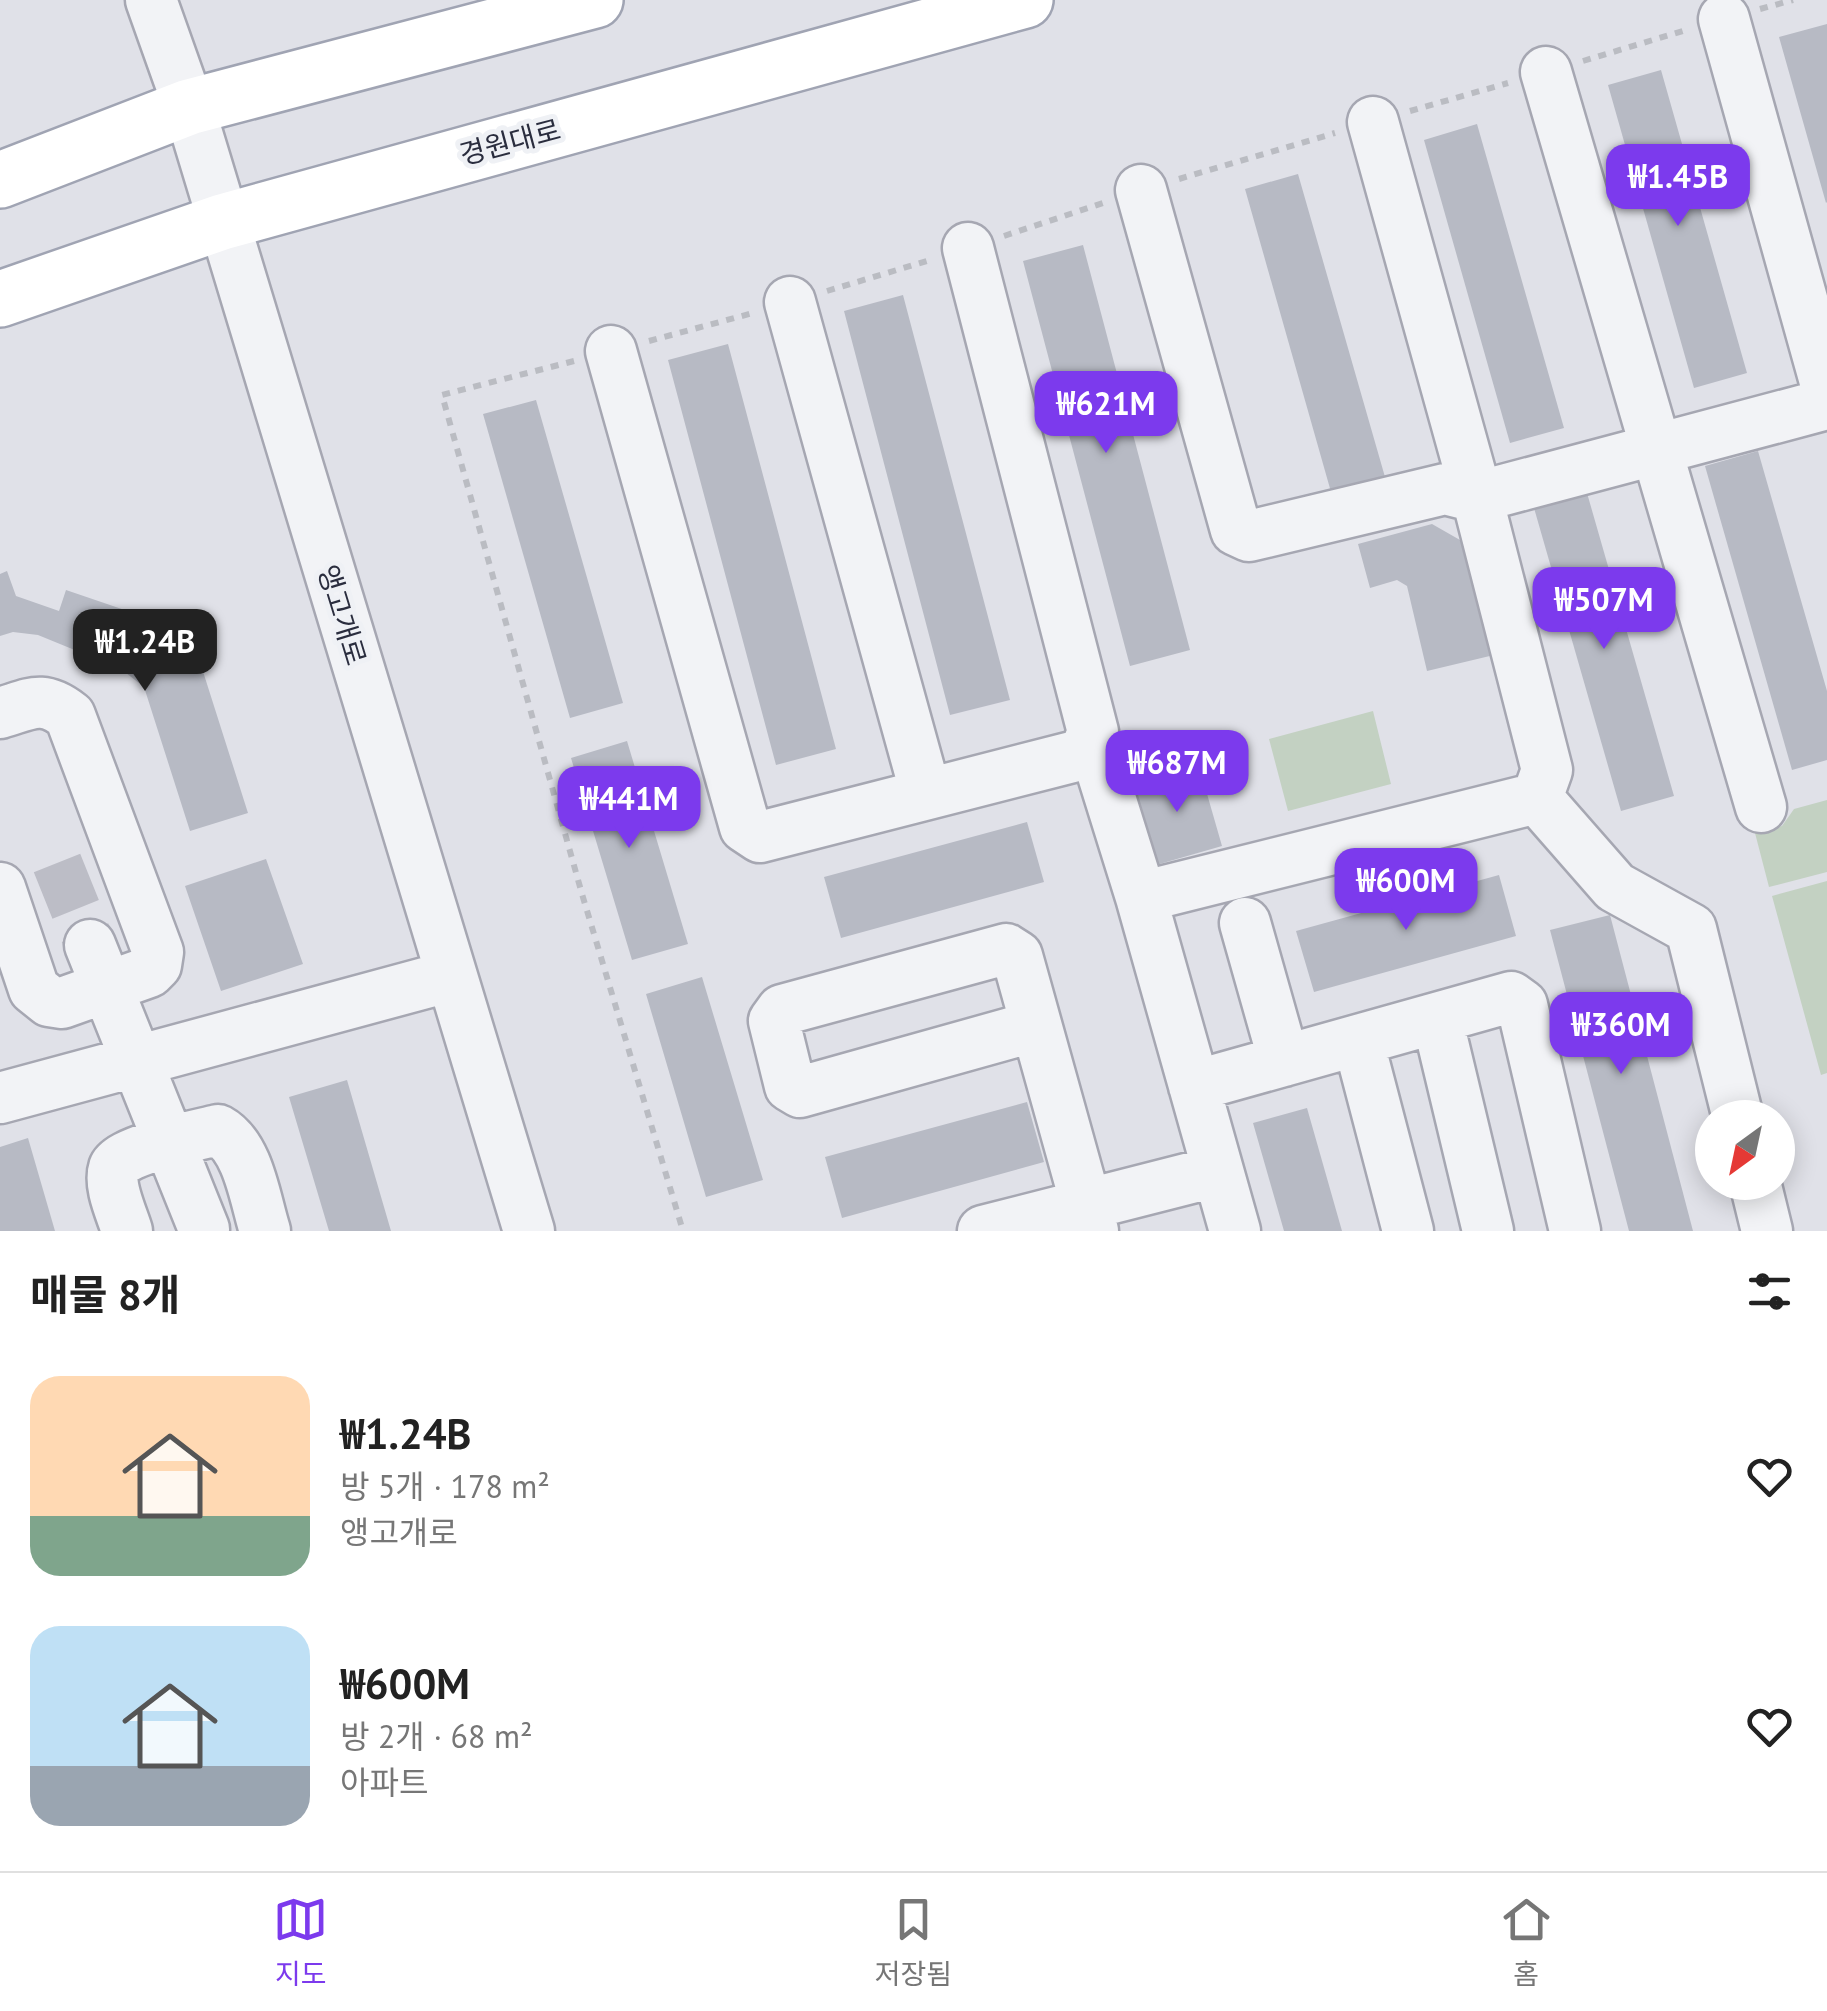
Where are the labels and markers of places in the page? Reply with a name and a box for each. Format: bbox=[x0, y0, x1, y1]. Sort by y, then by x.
pin: ₩1.45B bbox=[1597, 144, 1759, 229]
pin: ₩621M bbox=[1036, 371, 1176, 456]
pin: ₩507M bbox=[1534, 567, 1674, 652]
pin: ₩1.24B bbox=[64, 609, 226, 694]
pin: ₩687M bbox=[1107, 730, 1247, 815]
pin: ₩441M bbox=[559, 766, 699, 851]
pin: ₩600M bbox=[1336, 848, 1476, 933]
pin: ₩360M bbox=[1551, 992, 1691, 1077]

